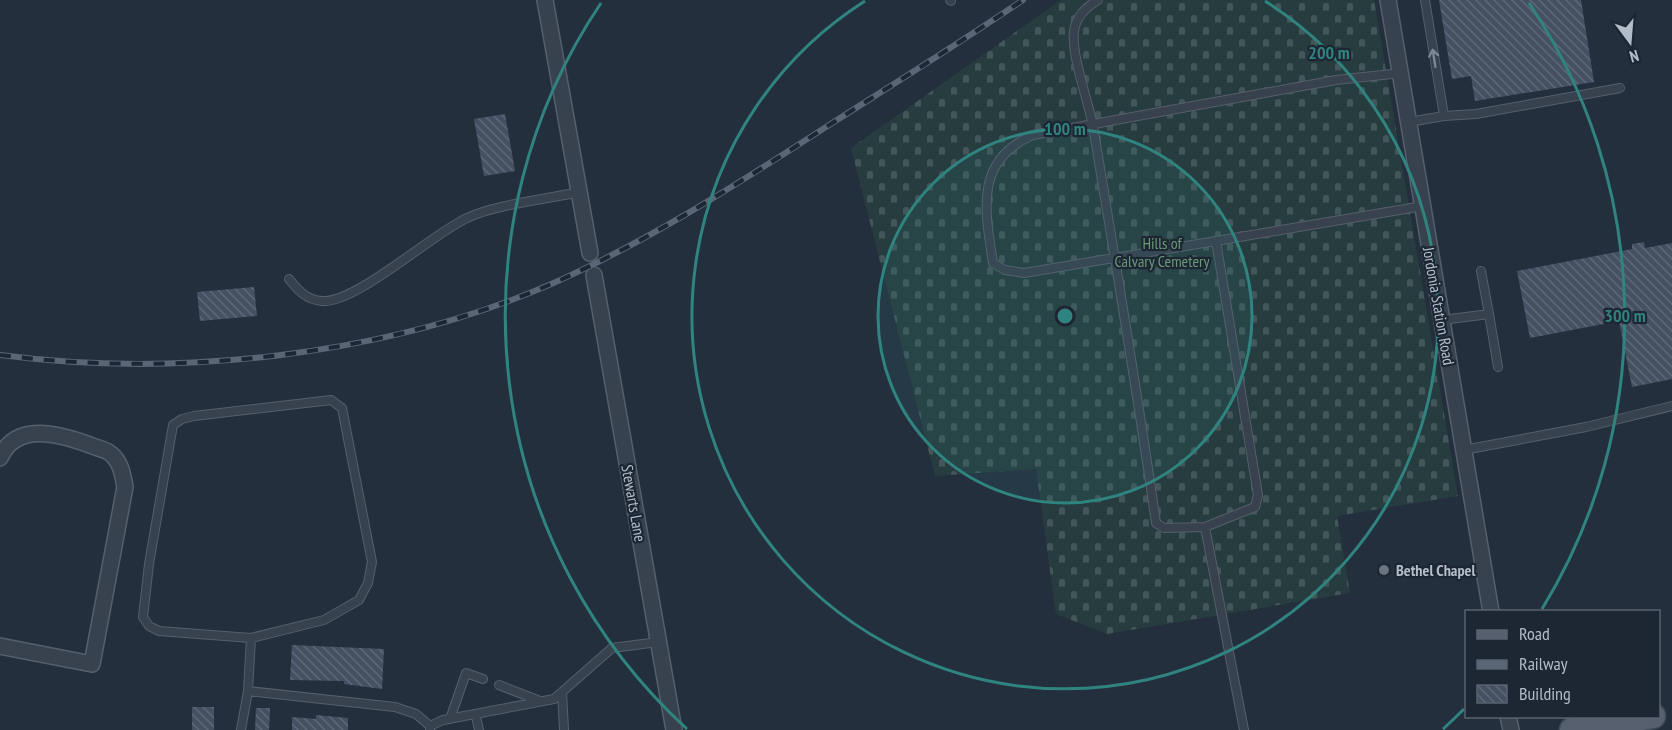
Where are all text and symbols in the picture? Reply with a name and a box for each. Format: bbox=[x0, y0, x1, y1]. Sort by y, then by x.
north arrow bbox=[1600, 12, 1660, 72]
text: 200 m bbox=[1308, 41, 1350, 64]
text: N bbox=[1627, 46, 1641, 67]
one-way arrow bbox=[1429, 49, 1440, 69]
text: 100 m bbox=[1044, 117, 1086, 140]
park label: Hills of Calvary Cemetery bbox=[1115, 233, 1209, 271]
street label: Jordonia Station Road bbox=[1419, 244, 1459, 367]
text: 300 m bbox=[1604, 304, 1646, 327]
centre of rings bbox=[1055, 306, 1075, 326]
street label: Stewarts Lane bbox=[617, 463, 651, 543]
place label: Bethel Chapel bbox=[1396, 560, 1475, 580]
marker: Bethel Chapel bbox=[1377, 563, 1391, 577]
legend bbox=[1465, 610, 1660, 718]
text: Road bbox=[1519, 622, 1550, 645]
text: Railway bbox=[1519, 652, 1568, 675]
text: Building bbox=[1519, 682, 1571, 705]

